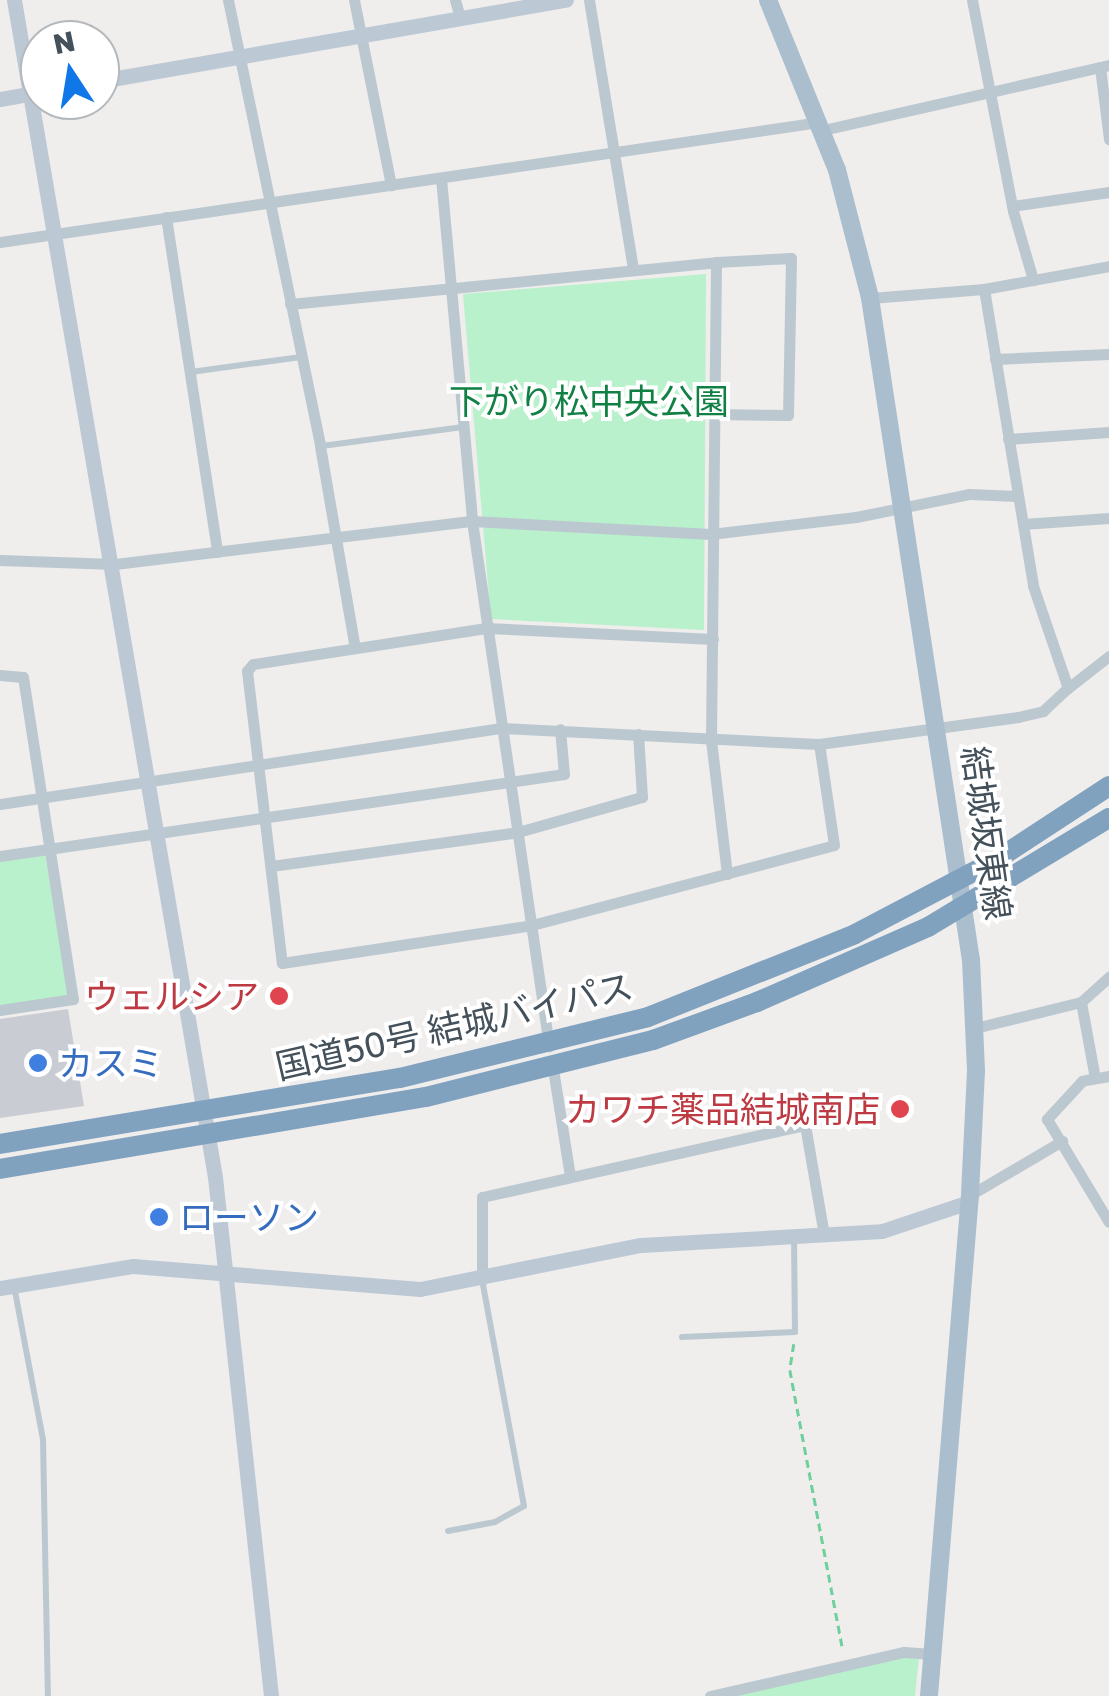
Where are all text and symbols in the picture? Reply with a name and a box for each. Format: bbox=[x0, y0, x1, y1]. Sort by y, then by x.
north arrow bbox=[20, 20, 120, 120]
text: N bbox=[50, 24, 78, 60]
park label: 下がり松中央公園 bbox=[449, 380, 729, 422]
street label: 結城坂東線 bbox=[954, 743, 1020, 923]
street label: 国道50号 結城バイパス bbox=[271, 964, 637, 1088]
place label: ウェルシア bbox=[84, 975, 259, 1017]
marker: ウェルシア bbox=[268, 985, 290, 1007]
place label: カスミ bbox=[58, 1042, 163, 1084]
marker: カスミ bbox=[27, 1052, 49, 1074]
place label: カワチ薬品結城南店 bbox=[565, 1088, 880, 1130]
marker: カワチ薬品結城南店 bbox=[889, 1098, 911, 1120]
place label: ローソン bbox=[179, 1196, 319, 1238]
marker: ローソン bbox=[148, 1206, 170, 1228]

